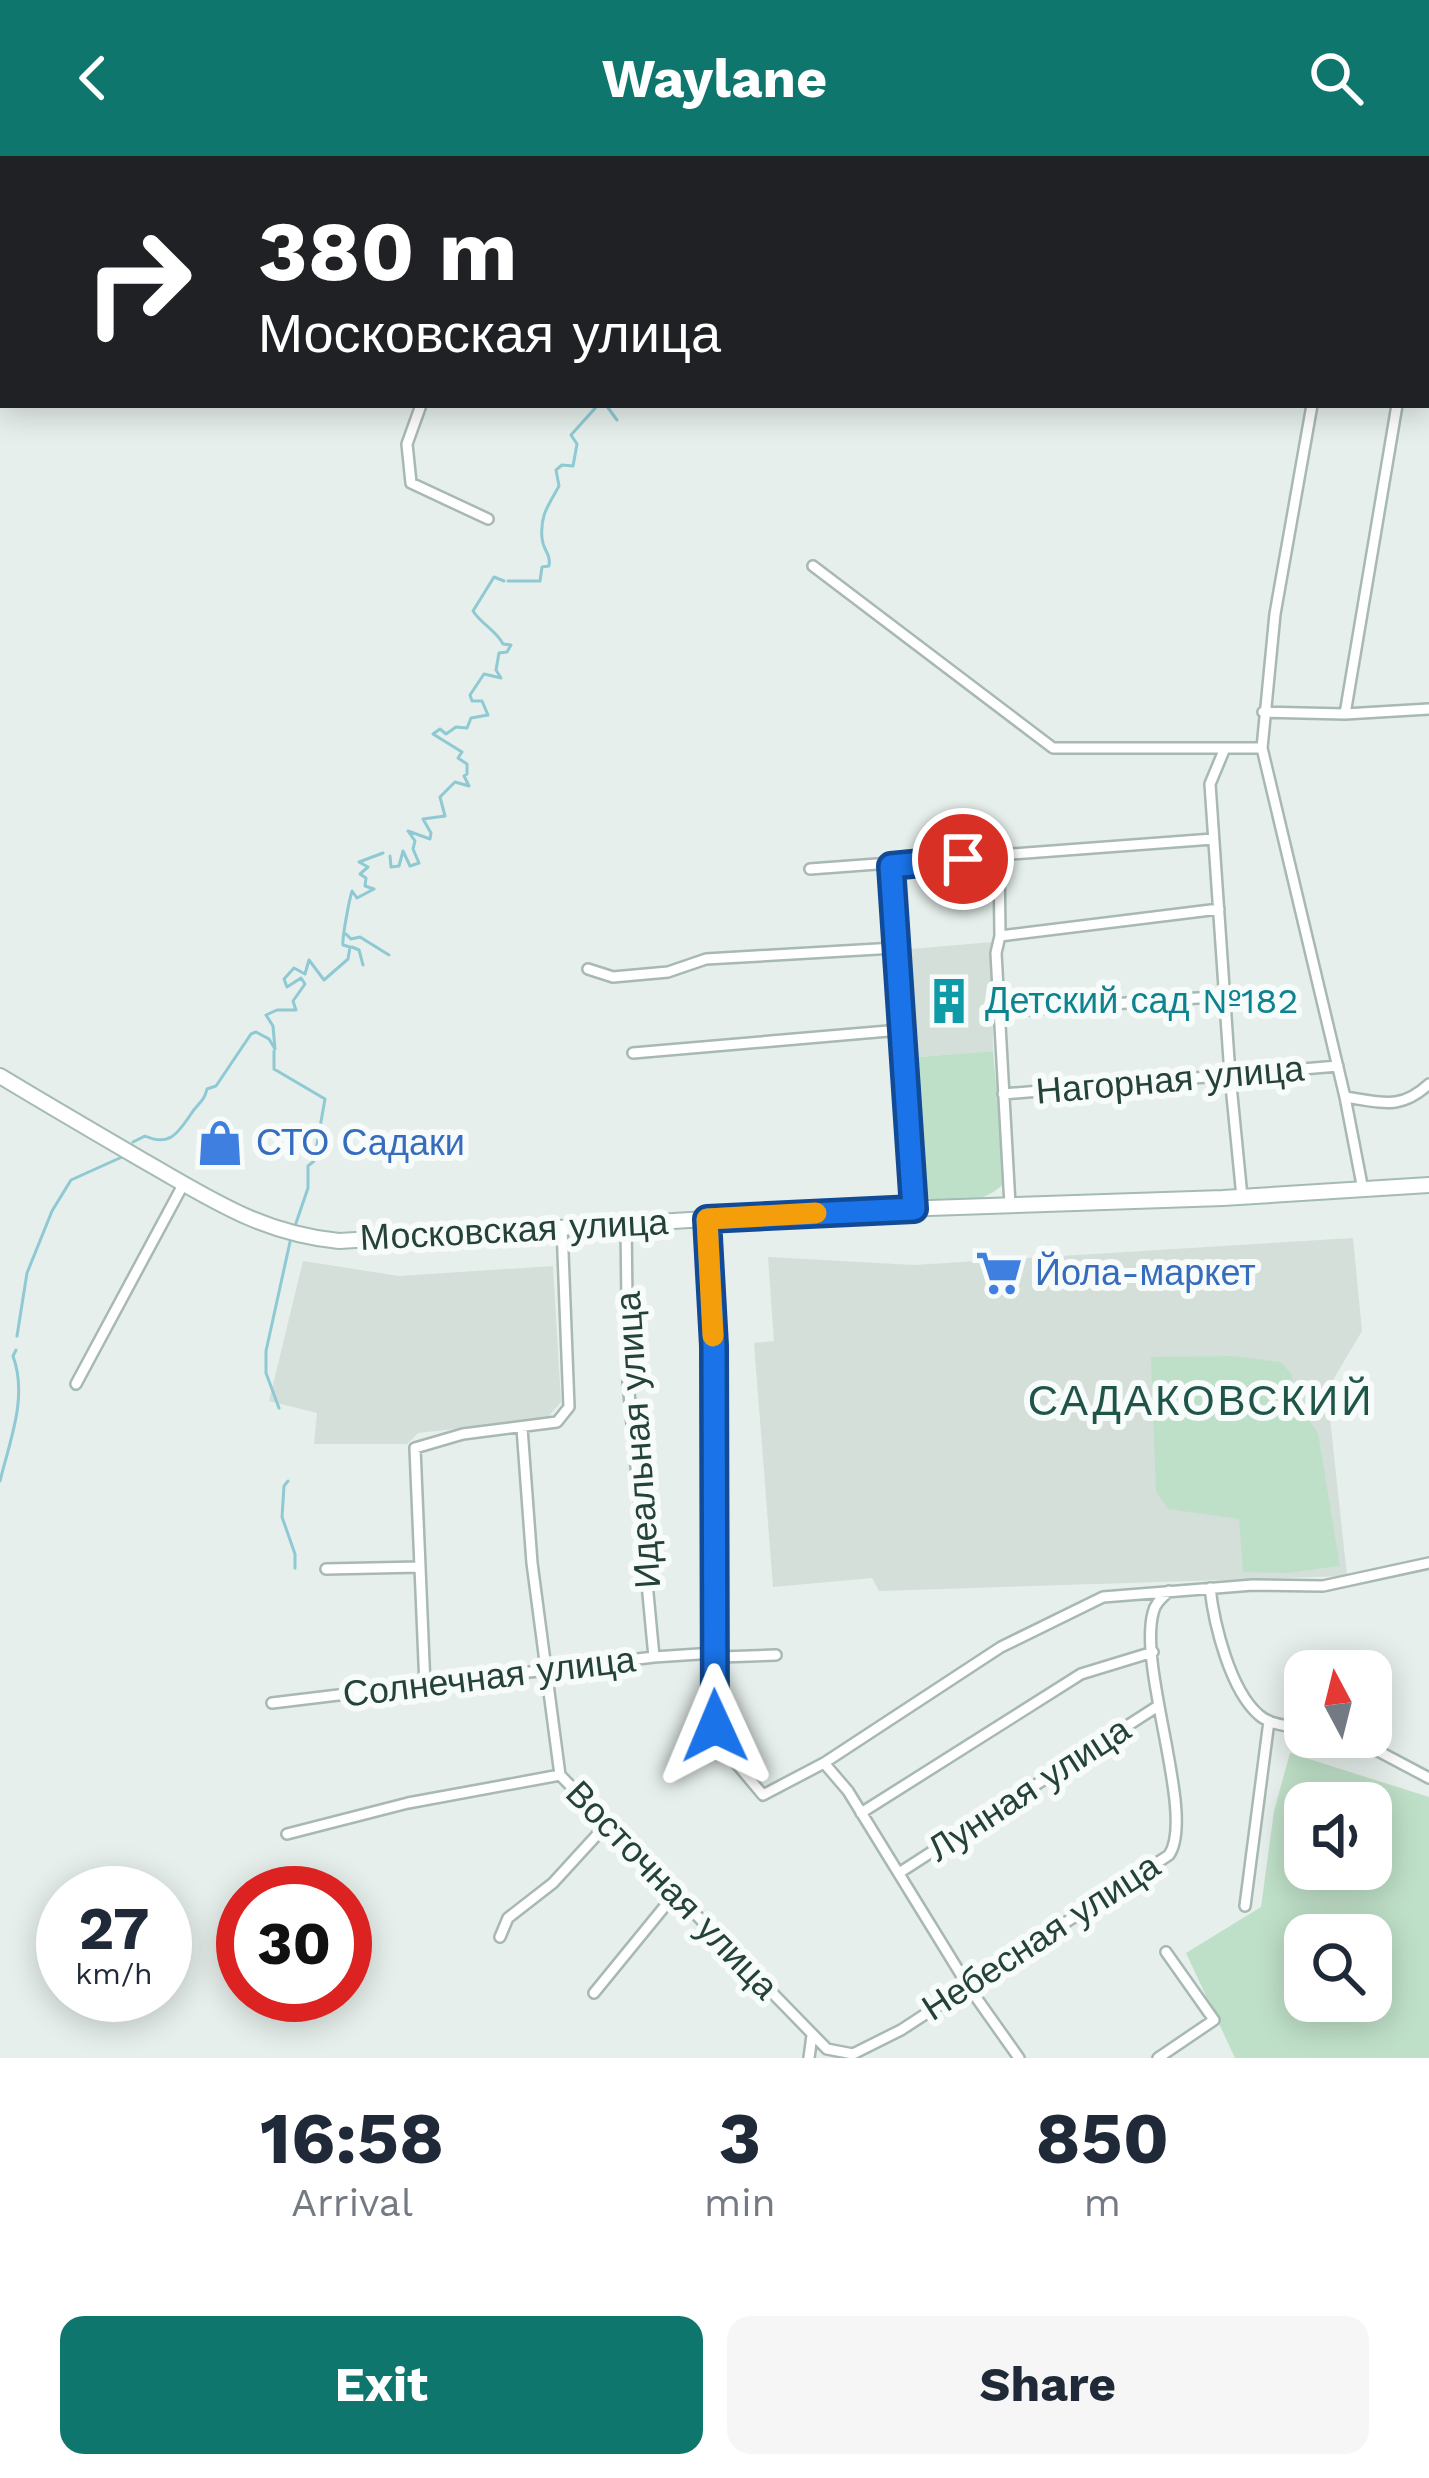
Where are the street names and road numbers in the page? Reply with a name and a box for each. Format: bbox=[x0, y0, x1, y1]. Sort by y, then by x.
street label: Нагорная улица bbox=[1034, 1047, 1307, 1113]
street label: Московская улица bbox=[359, 1201, 670, 1259]
street label: Идеальная улица bbox=[607, 1289, 669, 1590]
street label: Солнечная улица bbox=[340, 1638, 639, 1716]
street label: Лунная улица bbox=[920, 1708, 1139, 1870]
street label: Восточная улица bbox=[557, 1772, 787, 2008]
street label: Небесная улица bbox=[914, 1844, 1168, 2029]

